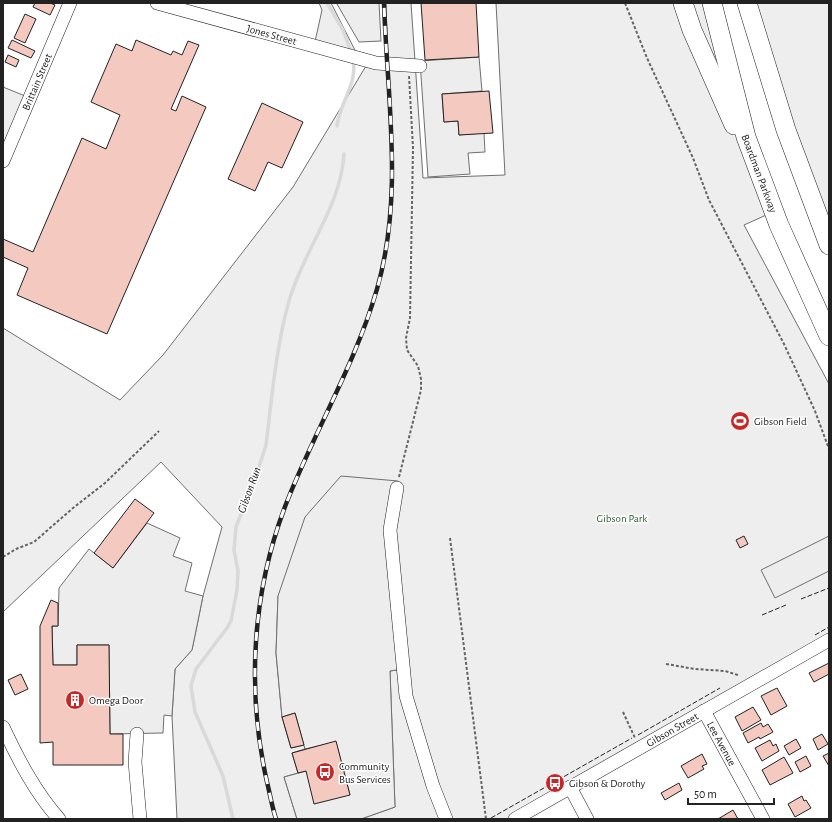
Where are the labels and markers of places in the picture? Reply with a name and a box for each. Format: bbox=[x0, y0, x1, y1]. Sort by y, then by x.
sports icon: Gibson Field bbox=[729, 410, 751, 432]
place label: Gibson Field bbox=[754, 416, 807, 427]
building icon: Omega Door bbox=[64, 689, 86, 711]
place label: Omega Door bbox=[89, 695, 144, 706]
bus stop icon: Community Bus Services bbox=[314, 761, 336, 783]
place label: Community Bus Services bbox=[339, 761, 391, 785]
bus stop icon: Gibson & Dorothy bbox=[544, 772, 566, 794]
place label: Gibson & Dorothy bbox=[569, 778, 646, 789]

